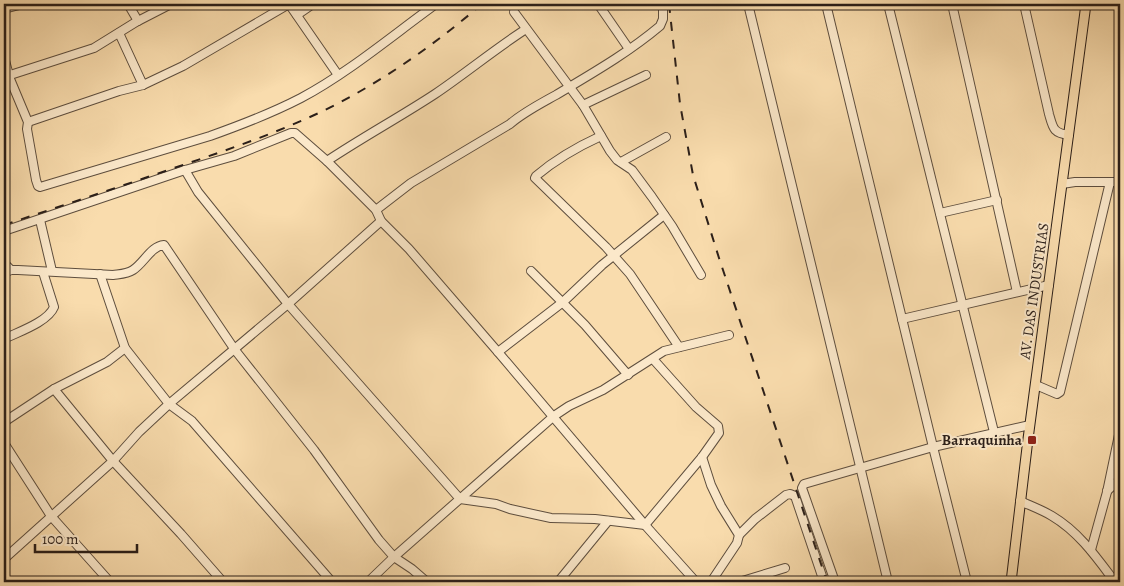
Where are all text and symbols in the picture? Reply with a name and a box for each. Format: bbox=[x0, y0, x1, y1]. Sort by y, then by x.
street label: AV. DAS INDUSTRIAS bbox=[1014, 222, 1053, 361]
place label: Barraquinha bbox=[942, 430, 1023, 450]
marker: Barraquinha bbox=[1026, 434, 1038, 446]
scale bar bbox=[35, 521, 138, 553]
text: 100 m bbox=[42, 529, 79, 549]

